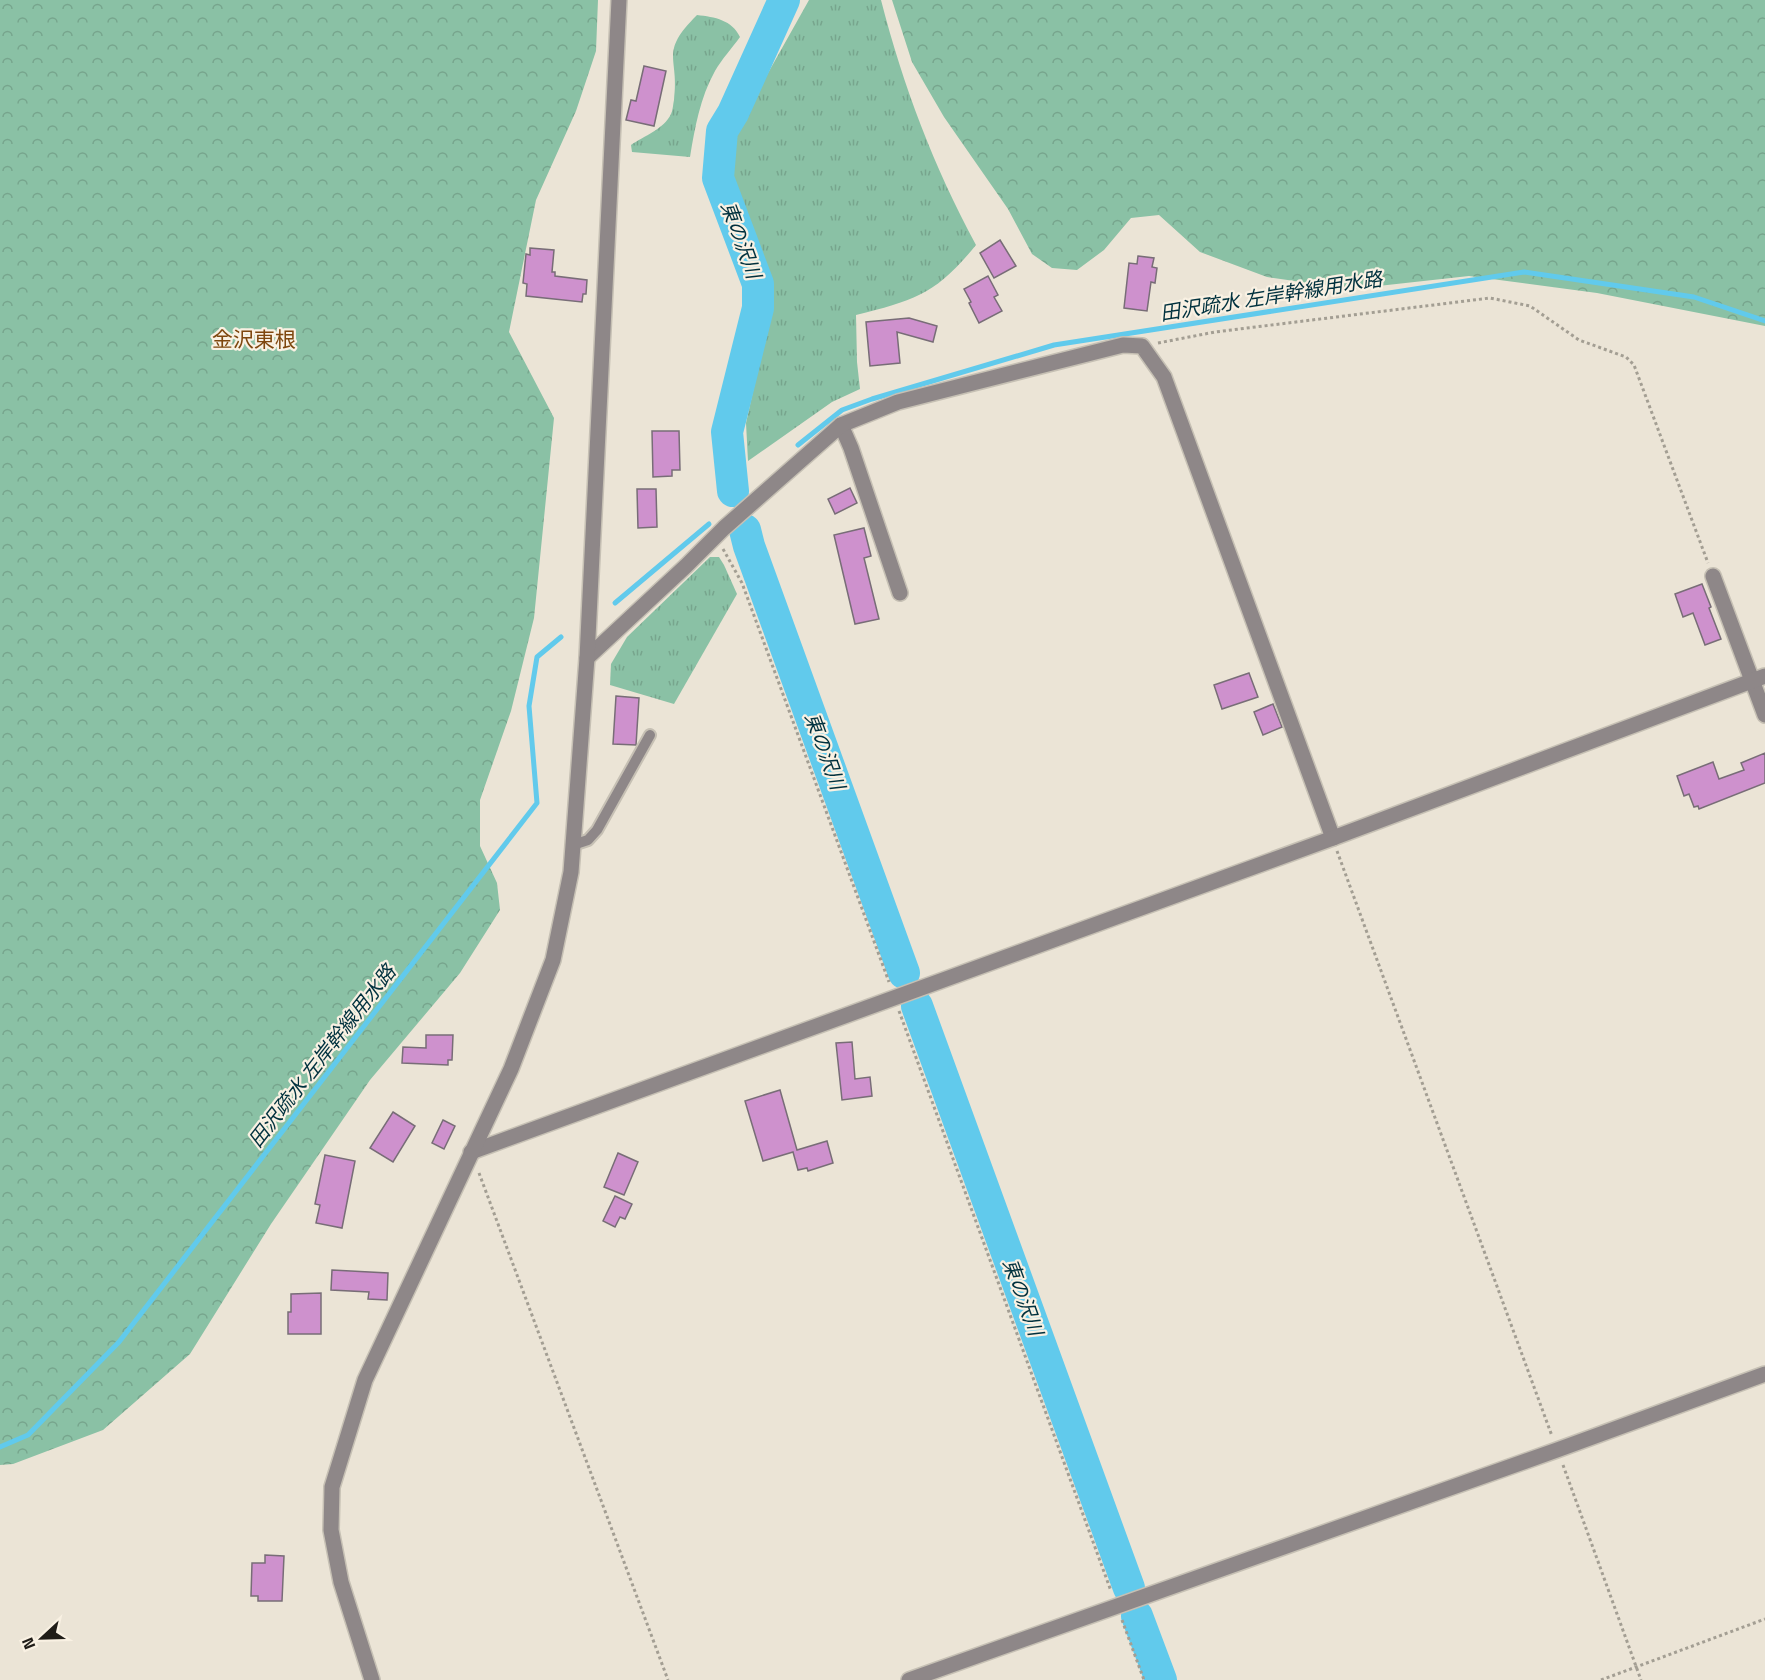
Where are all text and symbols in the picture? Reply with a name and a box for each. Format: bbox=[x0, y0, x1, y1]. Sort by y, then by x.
water label: 東の沢川 bbox=[713, 197, 770, 285]
water label: 田沢疏水 左岸幹線用水路 bbox=[1158, 262, 1386, 328]
district label: 金沢東根 bbox=[212, 323, 296, 355]
water label: 東の沢川 bbox=[797, 708, 854, 796]
water label: 田沢疏水 左岸幹線用水路 bbox=[240, 956, 404, 1154]
water label: 東の沢川 bbox=[995, 1254, 1052, 1342]
north arrow bbox=[12, 1608, 72, 1668]
text: N bbox=[15, 1634, 41, 1653]

